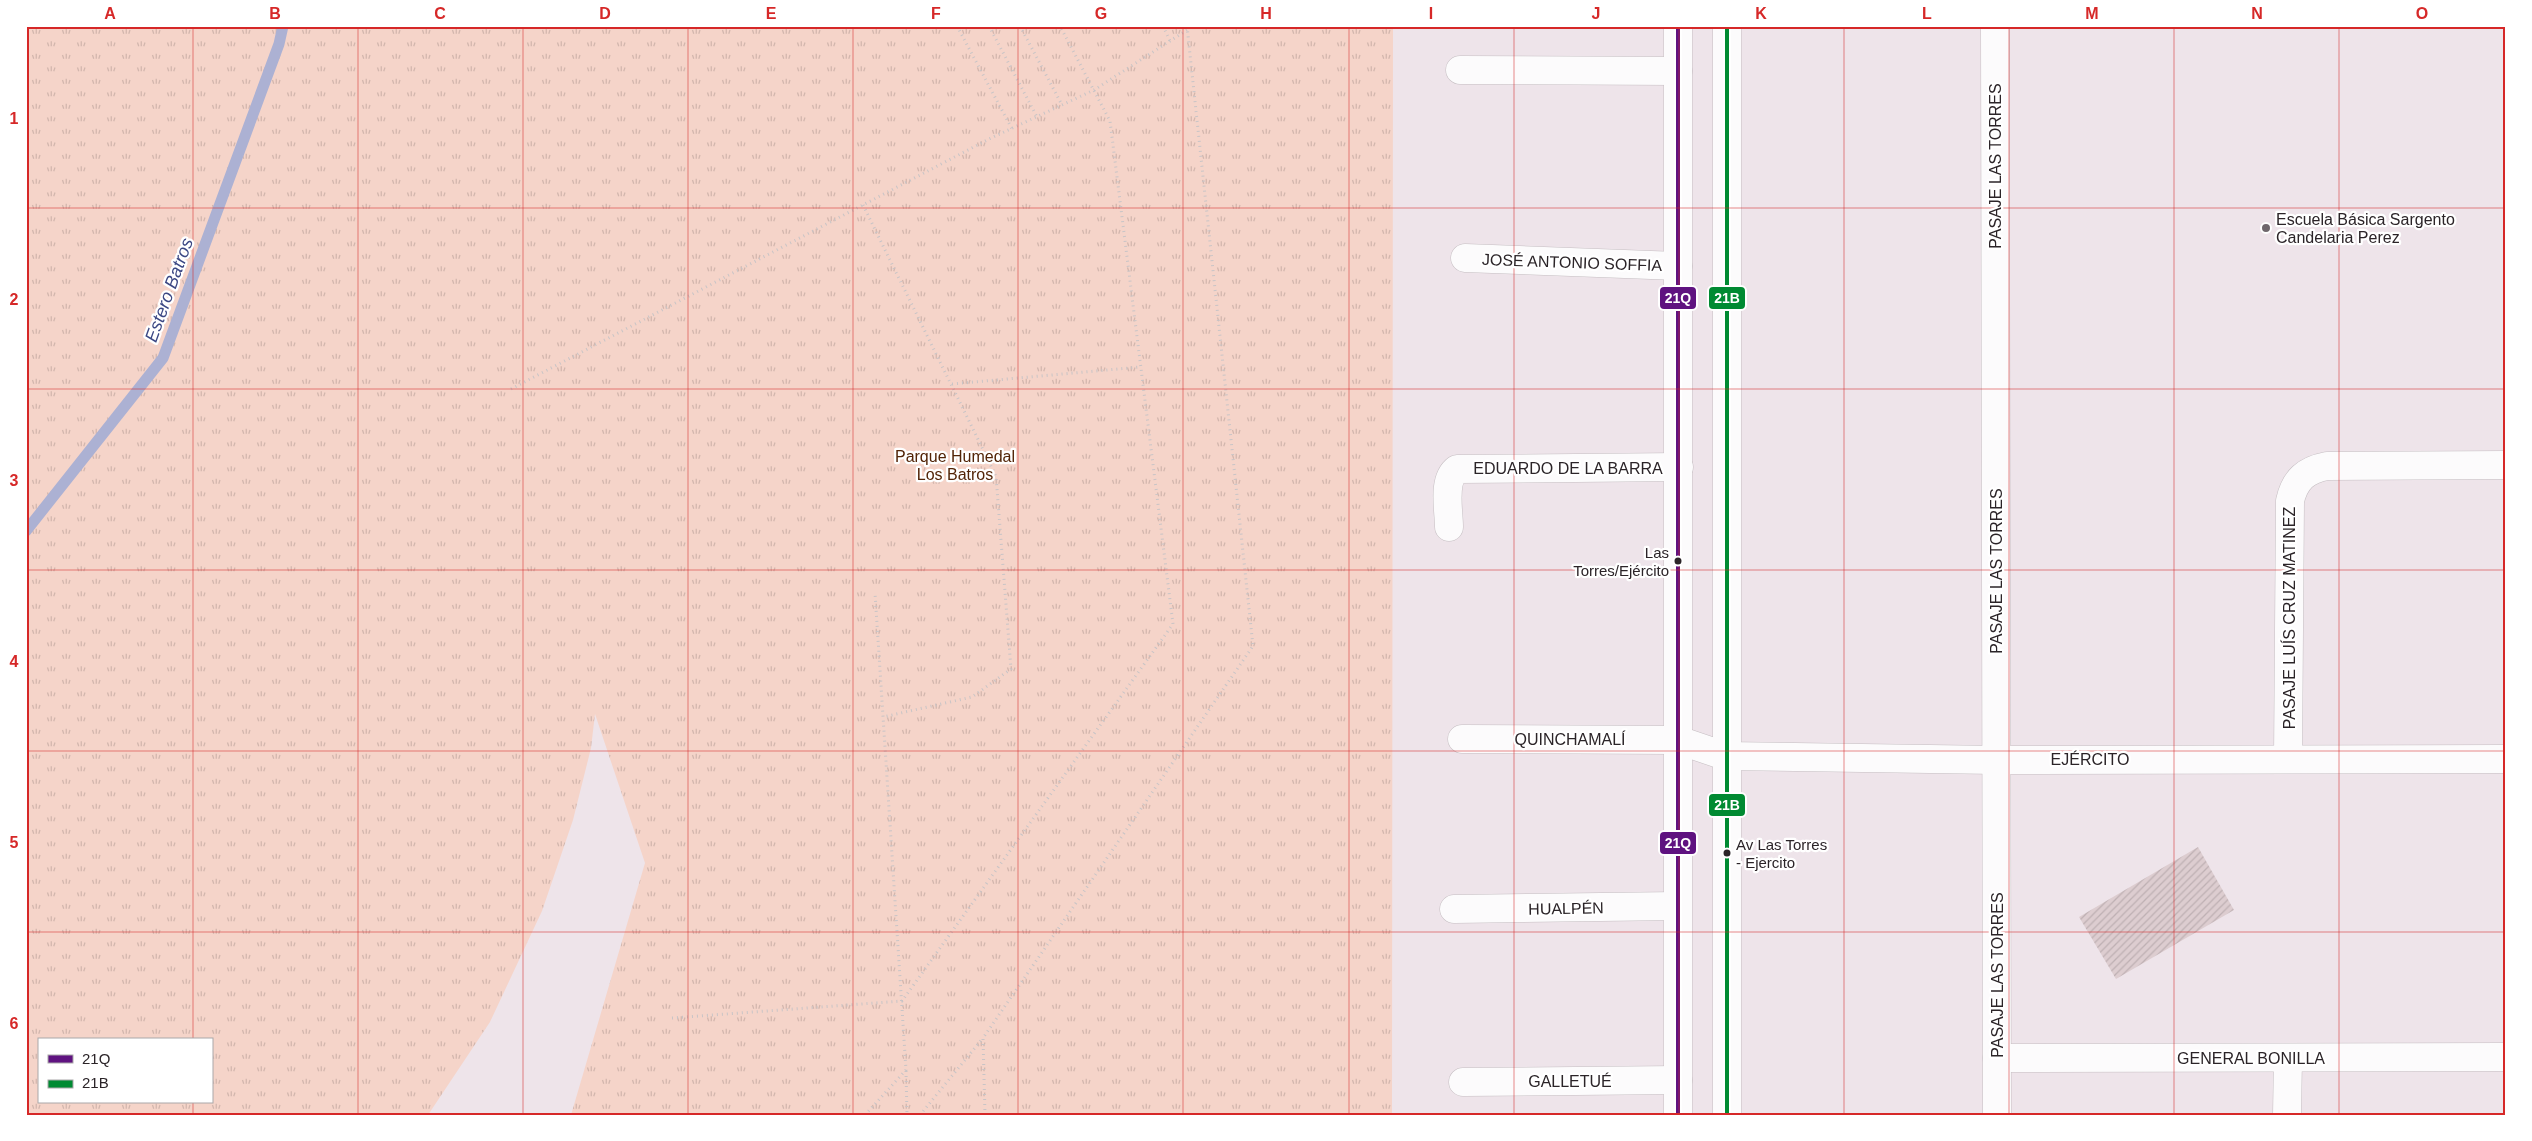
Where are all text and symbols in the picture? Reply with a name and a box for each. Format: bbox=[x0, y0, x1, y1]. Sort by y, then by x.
text: A bbox=[104, 5, 116, 22]
text: B bbox=[269, 5, 281, 22]
text: C bbox=[434, 5, 446, 22]
text: D bbox=[599, 5, 611, 22]
text: E bbox=[766, 5, 777, 22]
text: F bbox=[931, 5, 941, 22]
text: G bbox=[1095, 5, 1107, 22]
text: H bbox=[1260, 5, 1272, 22]
text: I bbox=[1429, 5, 1433, 22]
text: J bbox=[1592, 5, 1600, 22]
text: K bbox=[1755, 5, 1767, 22]
text: L bbox=[1922, 5, 1932, 22]
text: M bbox=[2085, 5, 2099, 22]
text: N bbox=[2251, 5, 2263, 22]
text: O bbox=[2416, 5, 2428, 22]
street label: PASAJE LAS TORRES bbox=[1987, 83, 2004, 249]
text: 1 bbox=[10, 110, 19, 127]
place label: Escuela Básica Sargento Candelaria Perez bbox=[2276, 211, 2455, 246]
marker: Escuela Básica Sargento Candelaria Perez bbox=[2260, 222, 2272, 234]
water label: Estero Batros bbox=[141, 235, 197, 345]
street label: JOSÉ ANTONIO SOFFIA bbox=[1482, 250, 1663, 274]
line badge: 21Q bbox=[1659, 286, 1697, 310]
line badge: 21B bbox=[1708, 286, 1746, 310]
text: 21Q bbox=[1665, 290, 1691, 306]
text: 21B bbox=[1714, 290, 1740, 306]
text: 2 bbox=[10, 291, 19, 308]
park label: Parque Humedal Los Batros bbox=[895, 448, 1015, 483]
street label: EDUARDO DE LA BARRA bbox=[1473, 460, 1663, 477]
text: 3 bbox=[10, 472, 19, 489]
street label: PASAJE LAS TORRES bbox=[1988, 488, 2005, 654]
street label: PASAJE LUÍS CRUZ MATINEZ bbox=[2280, 507, 2298, 729]
place label: Las Torres/Ejército bbox=[1573, 544, 1669, 579]
marker: Las Torres/Ejército bbox=[1673, 556, 1683, 566]
text: 4 bbox=[10, 653, 19, 670]
street label: QUINCHAMALÍ bbox=[1514, 730, 1626, 748]
street label: EJÉRCITO bbox=[2051, 750, 2129, 768]
line badge: 21B bbox=[1708, 793, 1746, 817]
text: 21B bbox=[1714, 797, 1740, 813]
line badge: 21Q bbox=[1659, 831, 1697, 855]
text: 5 bbox=[10, 834, 19, 851]
text: 21Q bbox=[1665, 835, 1691, 851]
place label: Av Las Torres - Ejercito bbox=[1736, 836, 1827, 871]
marker: Av Las Torres - Ejercito bbox=[1722, 848, 1732, 858]
street label: PASAJE LAS TORRES bbox=[1989, 892, 2006, 1058]
street label: HUALPÉN bbox=[1528, 898, 1604, 918]
text: 6 bbox=[10, 1015, 19, 1032]
legend bbox=[38, 1038, 212, 1104]
text: 21Q bbox=[82, 1050, 110, 1067]
street label: GENERAL BONILLA bbox=[2177, 1050, 2325, 1067]
street label: GALLETUÉ bbox=[1528, 1072, 1612, 1090]
text: 21B bbox=[82, 1074, 109, 1091]

